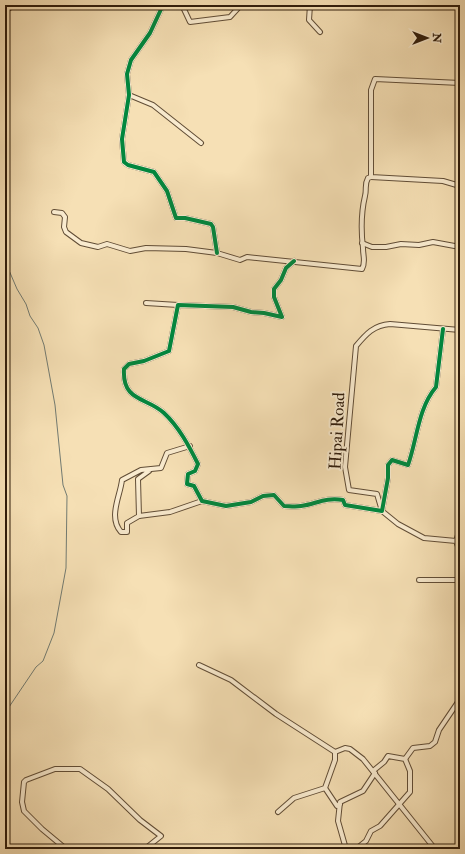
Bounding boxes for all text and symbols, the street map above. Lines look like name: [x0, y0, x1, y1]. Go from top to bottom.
north arrow: [407, 18, 447, 58]
text: N: [430, 32, 443, 44]
street label: Hipai Road: [324, 391, 351, 470]

